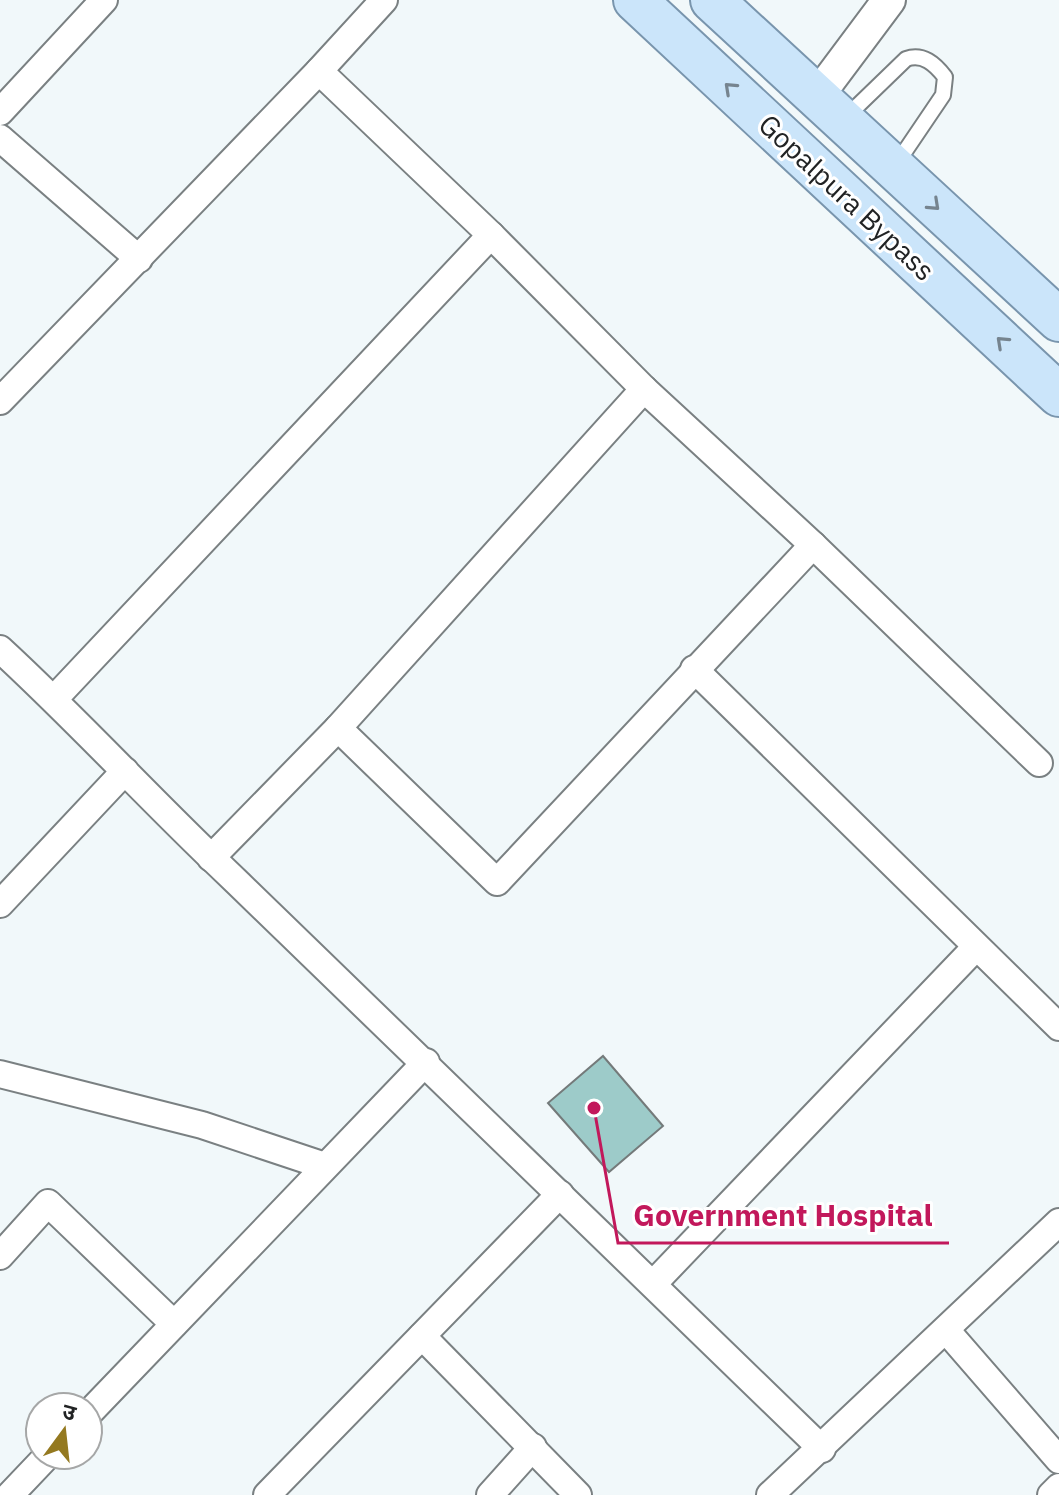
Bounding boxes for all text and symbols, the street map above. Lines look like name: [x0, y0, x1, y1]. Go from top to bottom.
one-way arrow: [725, 83, 739, 97]
street label: Gopalpura Bypass: [751, 106, 943, 288]
one-way arrow: [925, 195, 939, 210]
one-way arrow: [997, 336, 1011, 351]
callout: Government Hospital: [618, 1189, 949, 1243]
text: Government Hospital: [633, 1195, 933, 1234]
north arrow: [24, 1391, 104, 1471]
text: उ: [59, 1396, 80, 1427]

